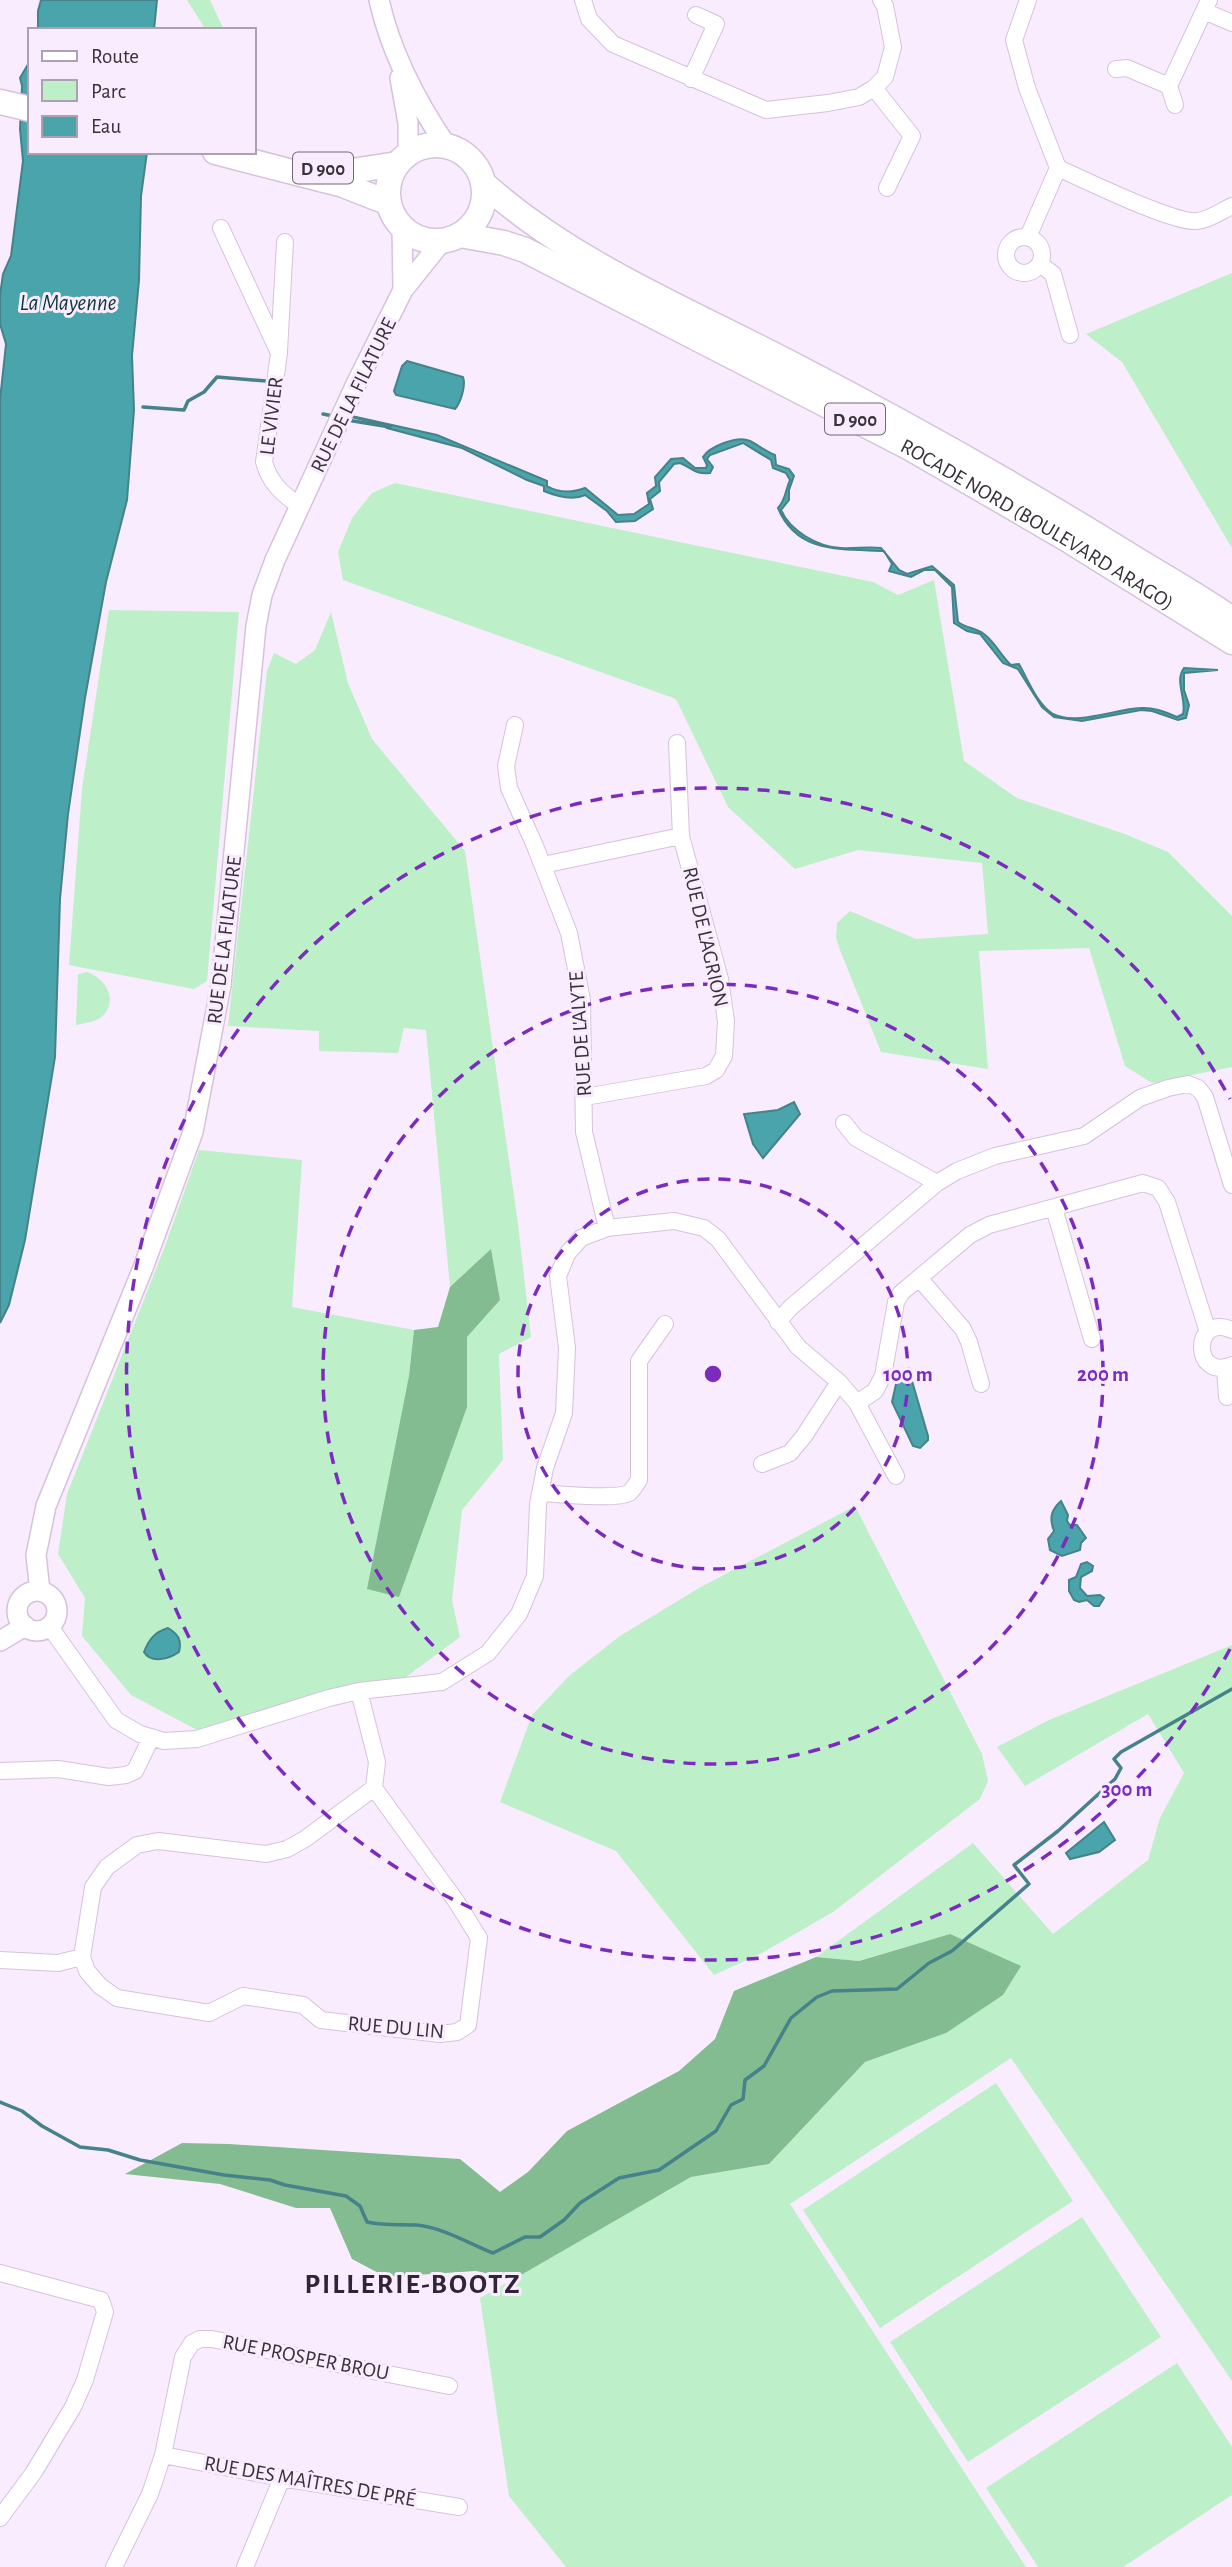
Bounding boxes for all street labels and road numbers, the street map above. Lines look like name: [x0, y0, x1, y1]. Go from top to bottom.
road number: D 900: [293, 152, 353, 184]
street label: RUE DE LA FILATURE: [307, 315, 400, 476]
street label: LE VIVIER: [256, 376, 287, 456]
road number: D 900: [825, 404, 885, 434]
street label: ROCADE NORD (BOULEVARD ARAGO): [897, 435, 1177, 614]
street label: RUE DE LA FILATURE: [204, 855, 245, 1025]
street label: RUE DE L'AGRION: [679, 865, 732, 1009]
street label: RUE DE L'ALYTE: [566, 971, 595, 1097]
street label: RUE DU LIN: [347, 2013, 445, 2042]
street label: RUE PROSPER BROU: [221, 2331, 391, 2384]
street label: RUE DES MAÎTRES DE PRÉ: [203, 2451, 418, 2510]

